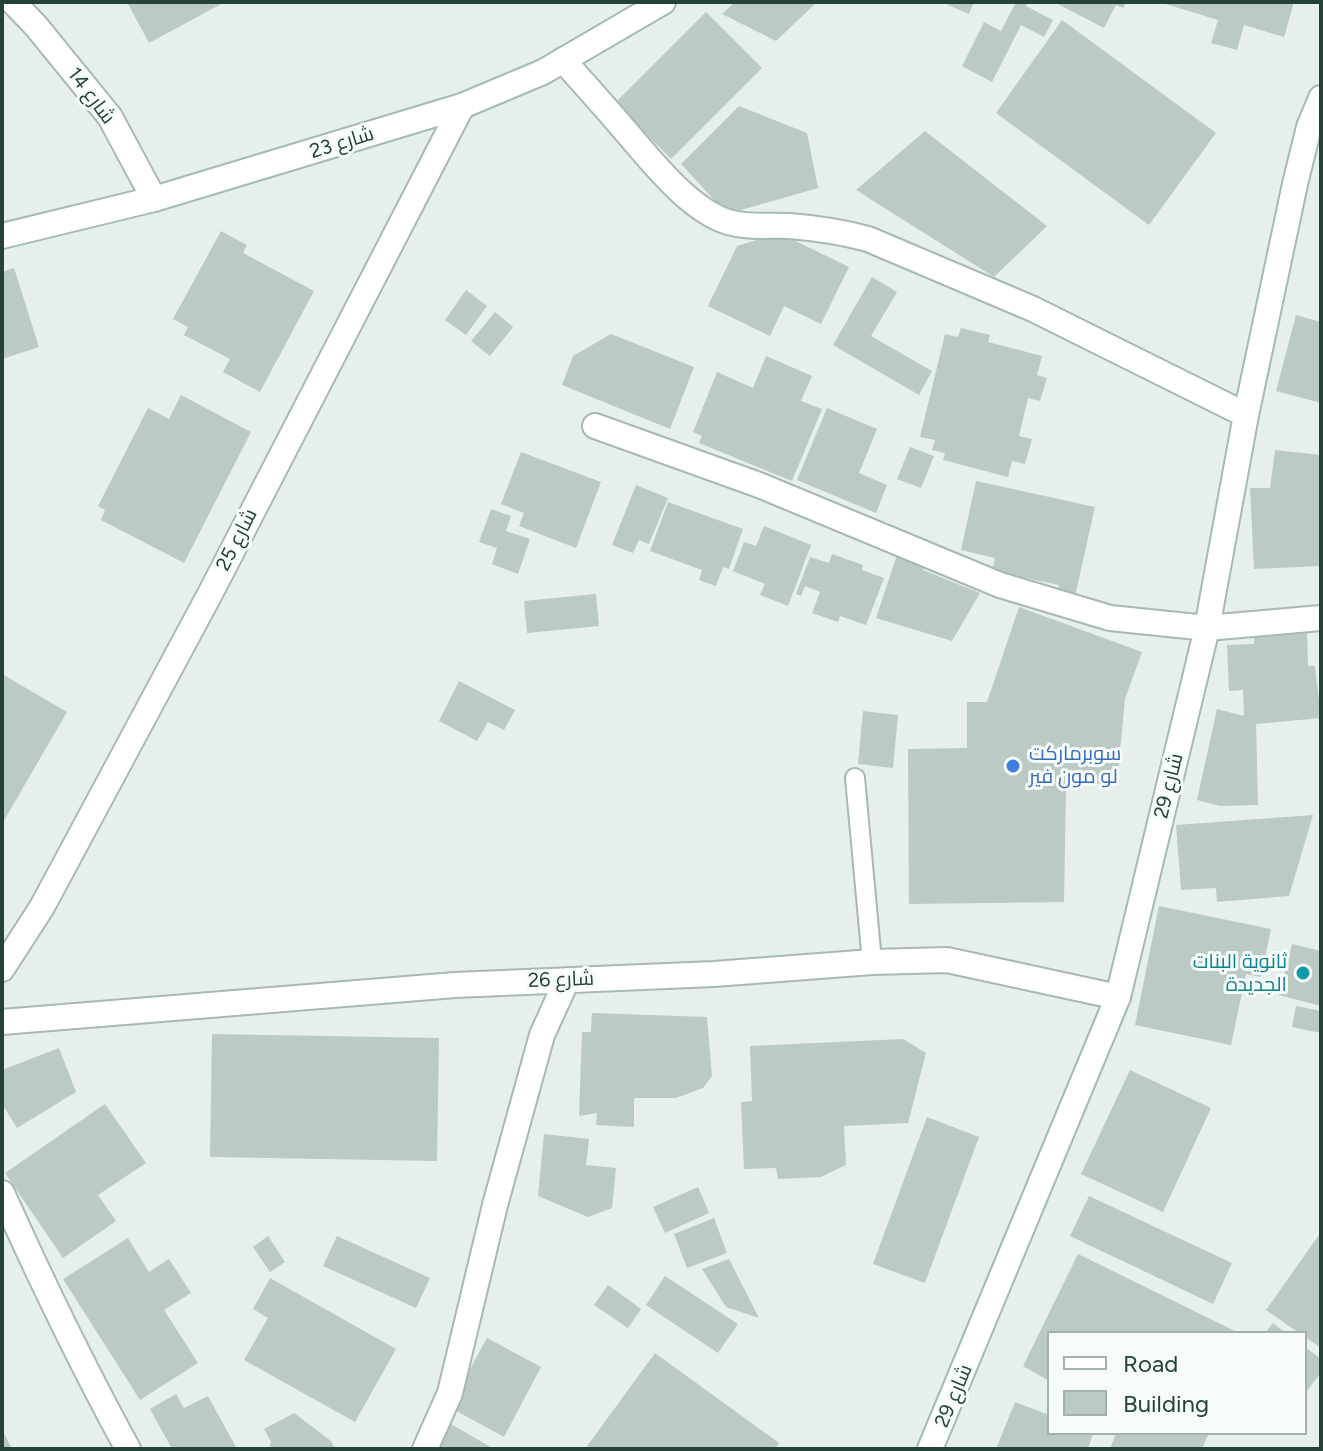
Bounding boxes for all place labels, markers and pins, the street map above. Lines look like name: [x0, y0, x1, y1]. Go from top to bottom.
place label: سوبرماركت لو مون فير: [1029, 742, 1121, 789]
marker: سوبرماركت لو مون فير: [1004, 757, 1022, 775]
place label: ثانوية البنات الجديدة: [1193, 950, 1287, 997]
marker: ثانوية البنات الجديدة: [1294, 964, 1312, 982]

